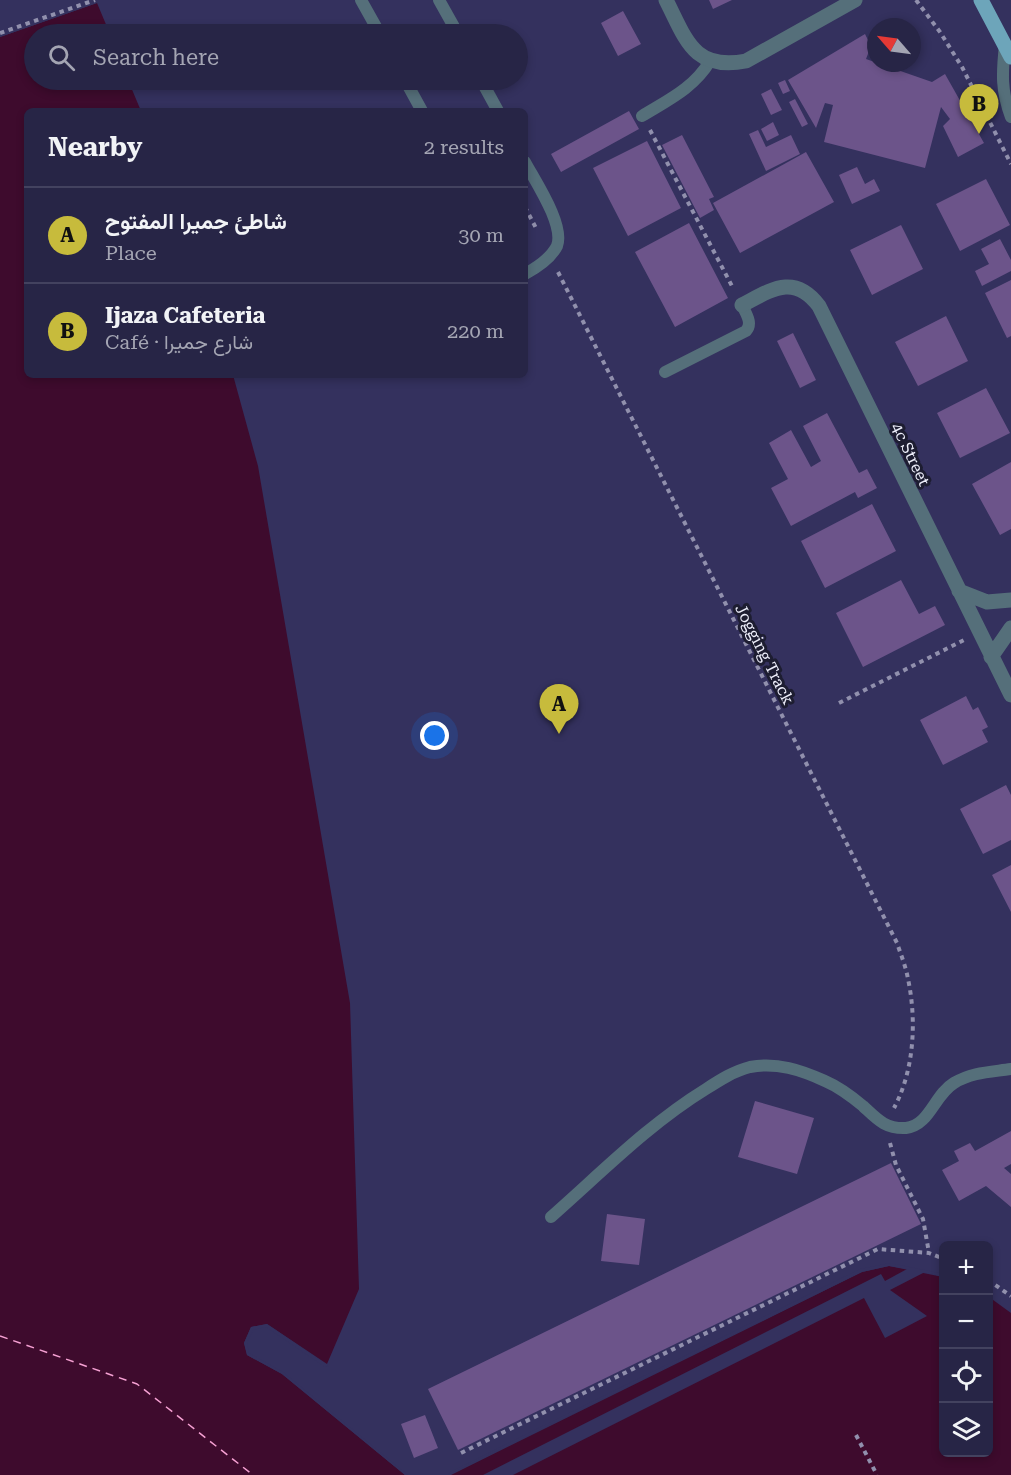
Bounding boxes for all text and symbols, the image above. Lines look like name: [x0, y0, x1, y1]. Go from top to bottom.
north arrow: [867, 18, 921, 72]
search box: [24, 24, 528, 90]
icon: search: [45, 41, 78, 74]
text: Search here: [93, 45, 219, 70]
pin: B: [960, 84, 998, 134]
text: Nearby: [48, 132, 142, 162]
text: 2 results: [424, 135, 504, 159]
text: شاطئ جميرا المفتوح: [105, 209, 287, 234]
text: A: [60, 223, 75, 247]
text: 30 m: [458, 223, 504, 247]
text: Place: [105, 241, 157, 265]
text: Ijaza Cafeteria: [105, 303, 266, 328]
text: B: [60, 319, 75, 343]
text: 220 m: [447, 319, 504, 343]
text: Café · شارع جميرا: [105, 330, 253, 354]
street label: 4c Street: [887, 420, 934, 489]
street label: Jogging Track: [731, 601, 798, 708]
pin: A: [540, 684, 578, 734]
your location: [420, 721, 449, 750]
map controls: [939, 1241, 993, 1457]
button: +: [939, 1241, 993, 1295]
button: −: [939, 1295, 993, 1349]
button: locate: [939, 1349, 993, 1403]
button: layers: [939, 1403, 993, 1457]

